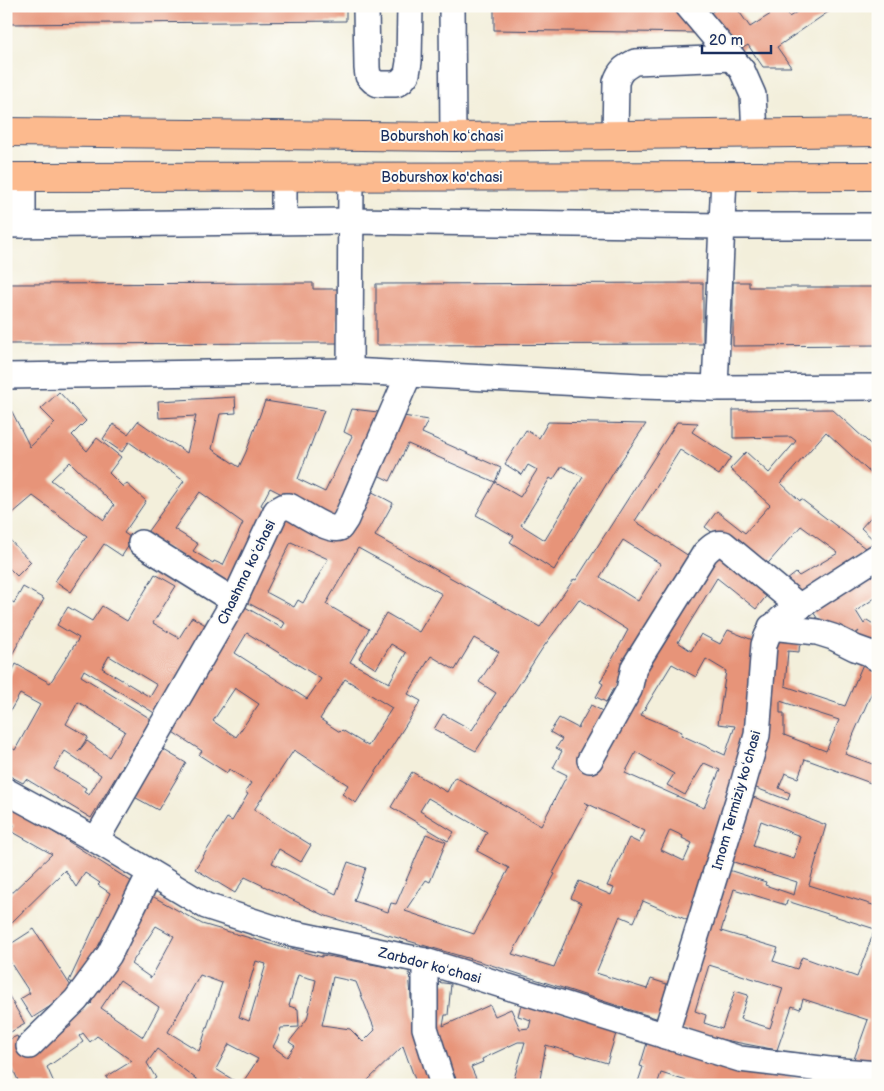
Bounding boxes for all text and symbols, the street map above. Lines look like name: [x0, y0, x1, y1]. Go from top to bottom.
scale bar: [702, 22, 770, 54]
text: 20 m: [709, 31, 743, 50]
street label: Boburshoh koʻchasi: [380, 128, 504, 145]
street label: Boburshox ko'chasi: [381, 169, 503, 186]
street label: Chashma koʻchasi: [214, 517, 279, 627]
street label: Imom Termiziy koʻchasi: [708, 729, 765, 872]
street label: Zarbdor koʻchasi: [376, 943, 483, 987]

